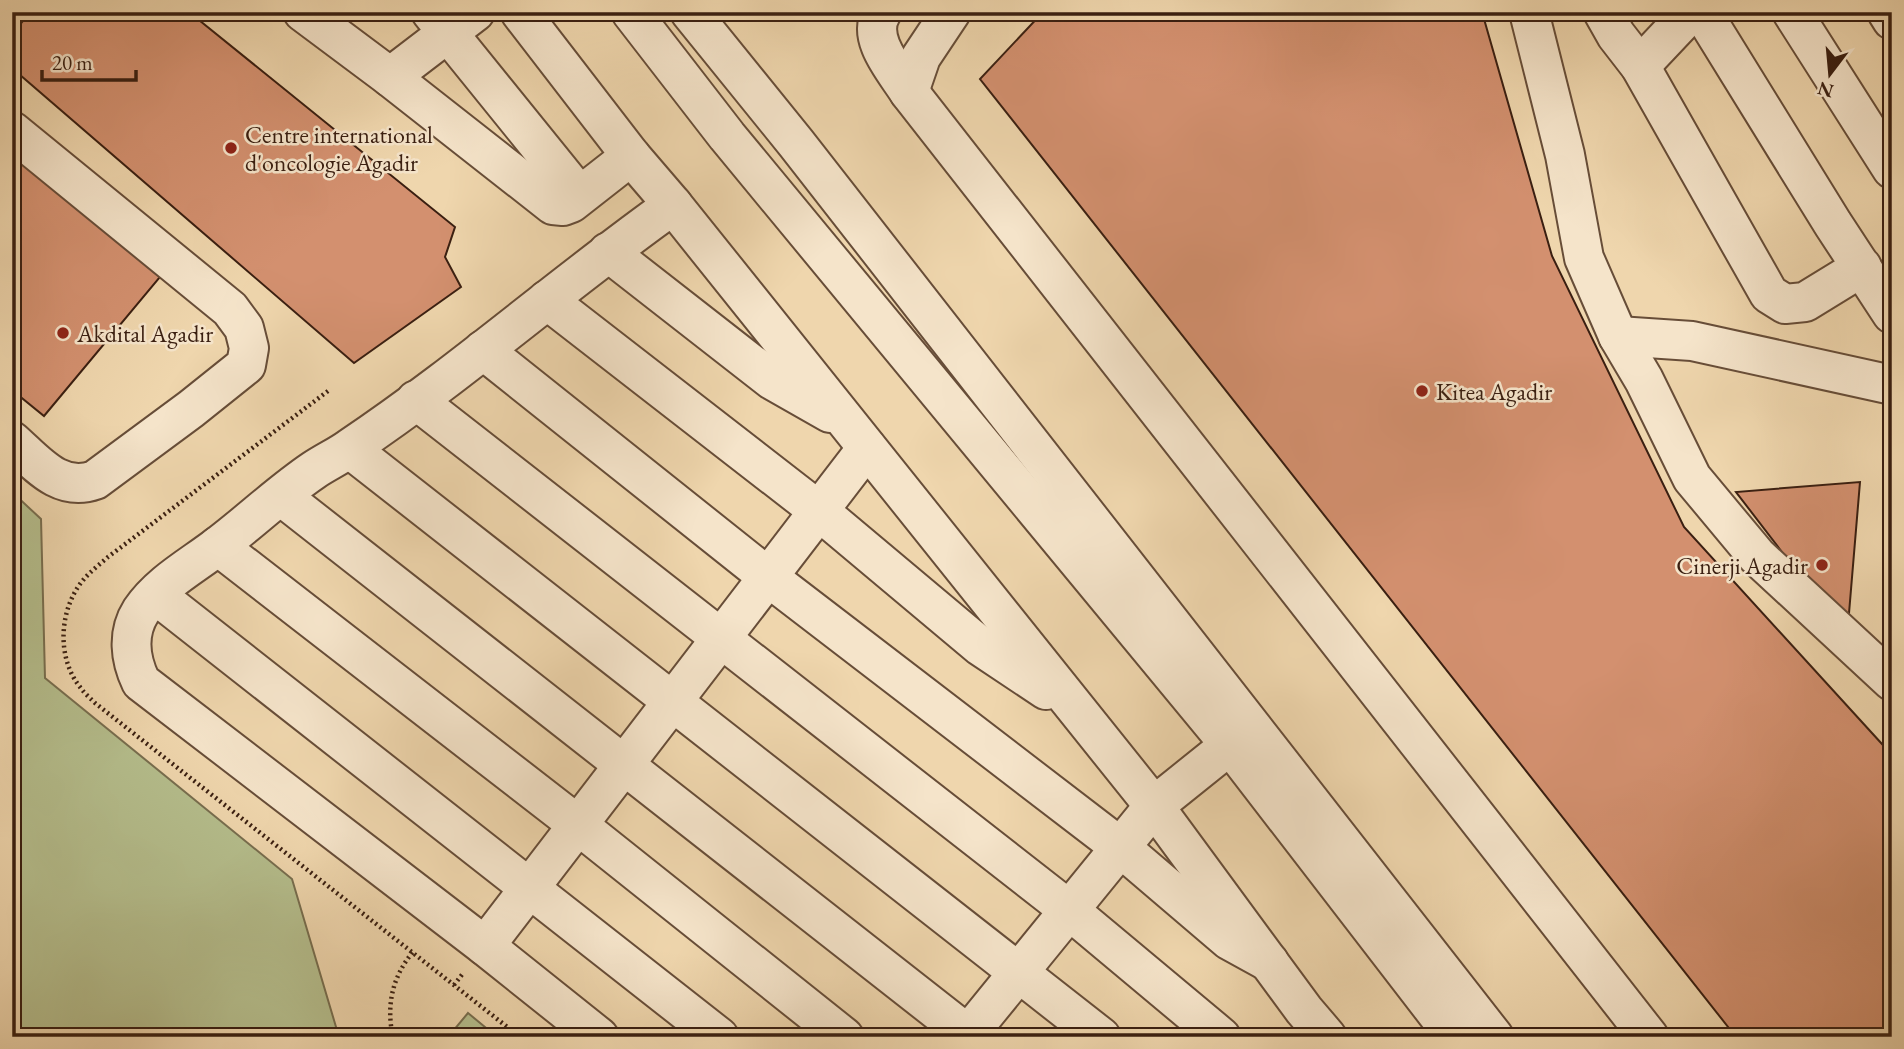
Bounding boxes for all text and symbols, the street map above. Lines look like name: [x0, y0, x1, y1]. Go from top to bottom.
scale bar: [42, 38, 136, 82]
north arrow: [1796, 38, 1866, 108]
text: 20 m: [52, 49, 93, 76]
text: N: [1814, 76, 1836, 104]
place label: Centre international d'oncologie Agadir: [245, 119, 433, 178]
marker: Centre international d'oncologie Agadir: [223, 140, 239, 156]
place label: Akdital Agadir: [76, 318, 213, 349]
marker: Akdital Agadir: [55, 325, 71, 341]
place label: Kitea Agadir: [1436, 376, 1552, 407]
marker: Kitea Agadir: [1414, 383, 1430, 399]
place label: Cinerji Agadir: [1676, 550, 1808, 581]
marker: Cinerji Agadir: [1814, 557, 1830, 573]

